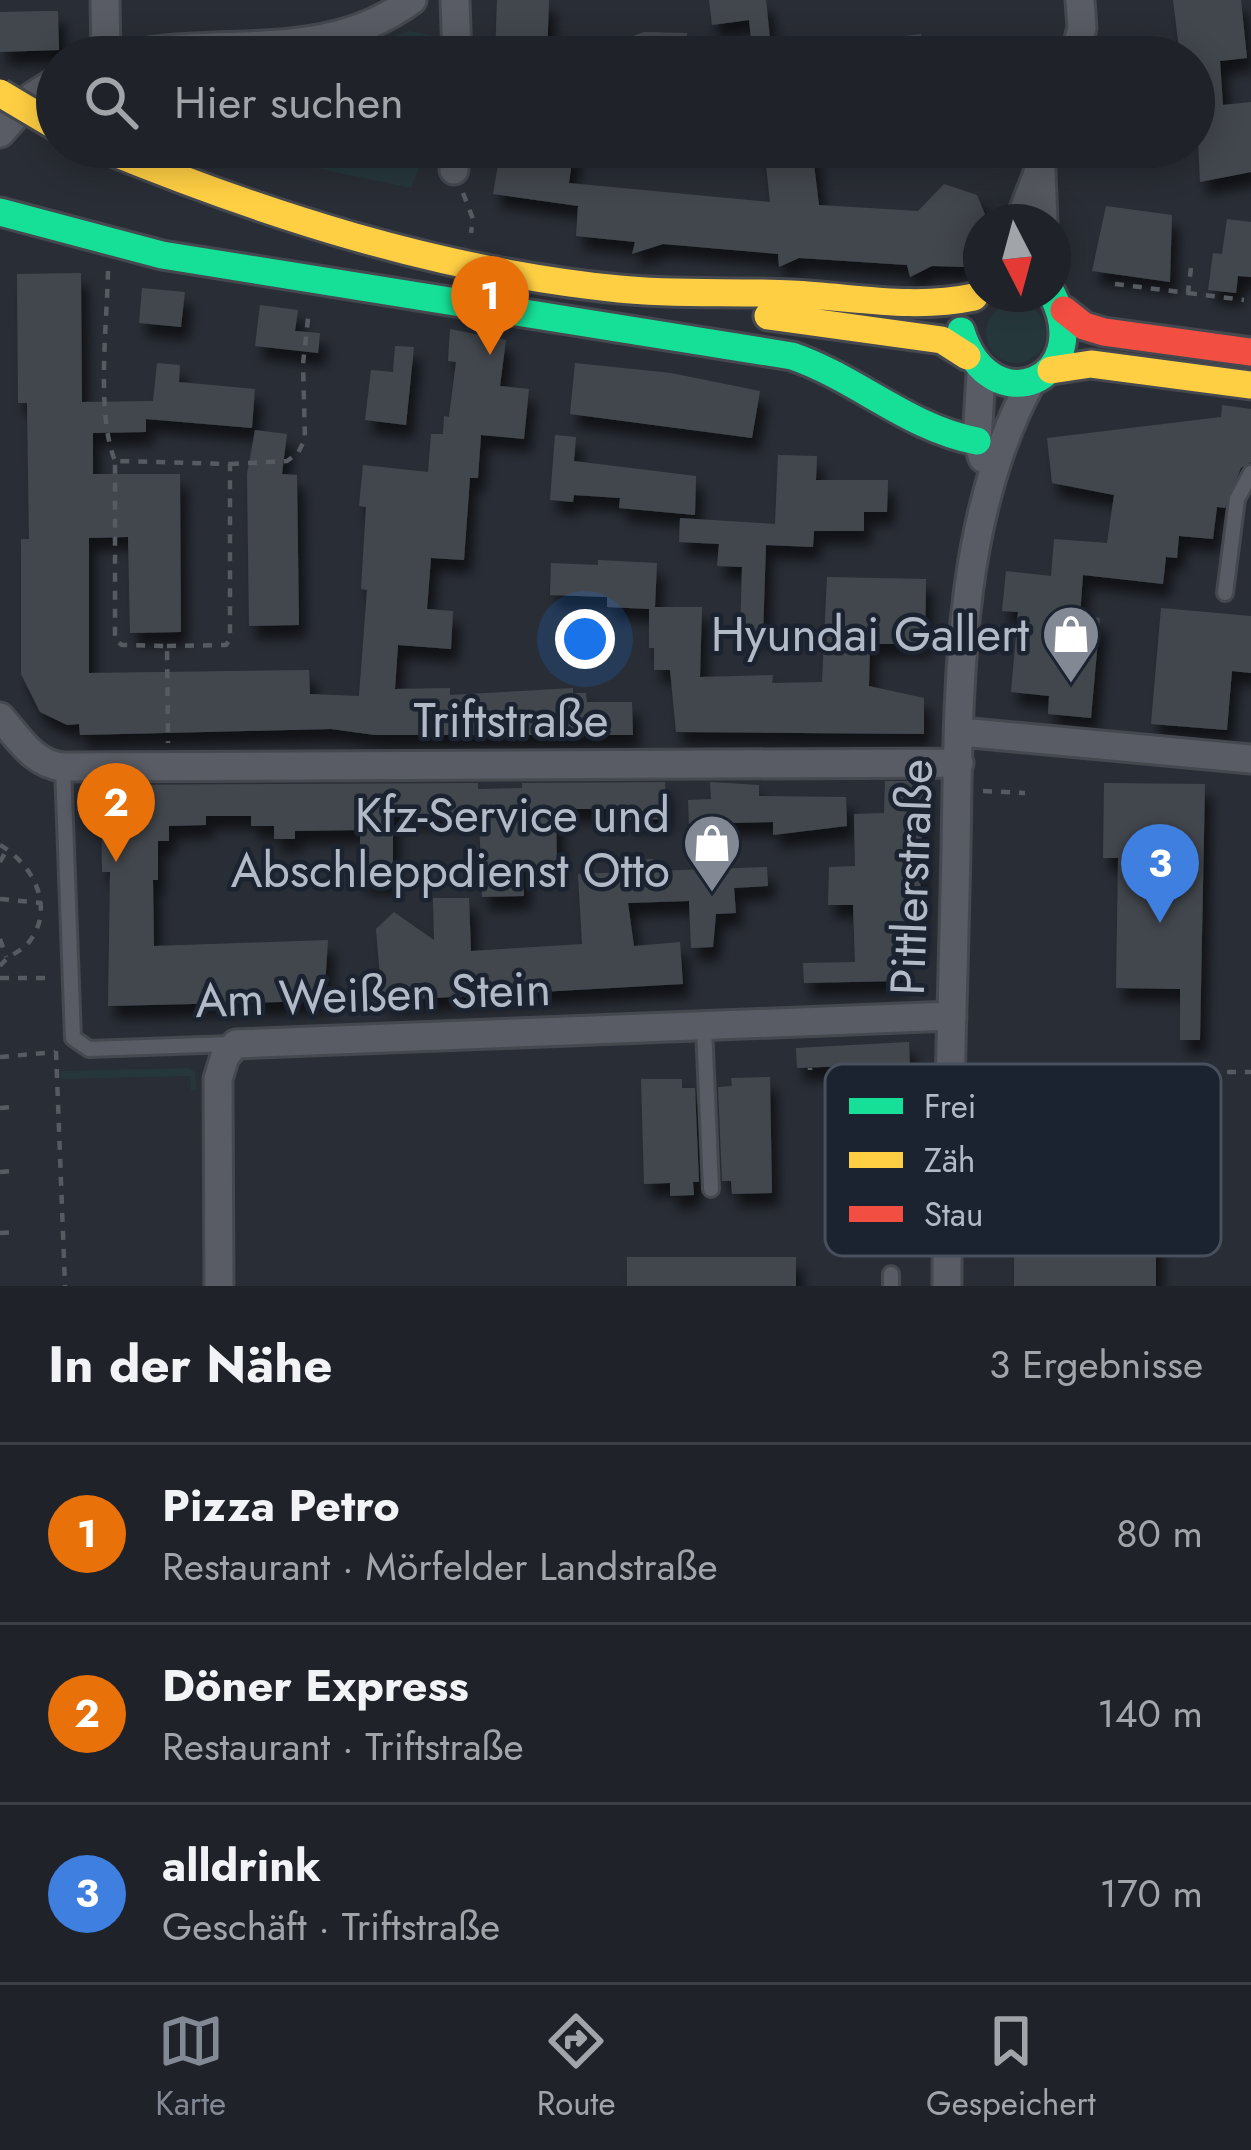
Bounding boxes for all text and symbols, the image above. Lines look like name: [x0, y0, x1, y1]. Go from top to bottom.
search box: [36, 36, 1215, 168]
icon: search: [78, 69, 144, 135]
text: Hier suchen: [174, 70, 404, 135]
north arrow: [963, 204, 1071, 312]
pin: 1: [451, 256, 529, 355]
place label: Hyundai Gallert: [711, 600, 1029, 669]
shop icon: Hyundai Gallert: [1040, 603, 1102, 685]
your location: [555, 609, 615, 669]
street label: Triftstraße: [414, 686, 608, 755]
street label: Pittlerstraße: [873, 758, 950, 996]
pin: 2: [77, 763, 155, 862]
place label: Kfz-Service und Abschleppdienst Otto: [231, 781, 670, 905]
shop icon: Kfz-Service und Abschleppdienst Otto: [681, 812, 743, 894]
pin: 3: [1121, 824, 1199, 923]
street label: Am Weißen Stein: [194, 954, 552, 1035]
legend: [825, 1064, 1221, 1256]
text: Frei: [924, 1083, 976, 1130]
text: Zäh: [924, 1137, 975, 1184]
text: Stau: [924, 1191, 983, 1238]
text: In der Nähe: [48, 1327, 332, 1401]
text: 3 Ergebnisse: [989, 1336, 1203, 1393]
text: Pizza Petro: [162, 1473, 400, 1538]
text: 1: [77, 1505, 97, 1562]
text: 80 m: [1116, 1505, 1203, 1562]
text: Restaurant · Mörfelder Landstraße: [162, 1538, 718, 1595]
text: Döner Express: [162, 1653, 469, 1718]
text: 2: [74, 1685, 100, 1742]
text: 140 m: [1097, 1685, 1203, 1742]
text: Restaurant · Triftstraße: [162, 1718, 524, 1775]
text: alldrink: [162, 1833, 321, 1898]
text: 3: [75, 1865, 99, 1922]
text: 170 m: [1099, 1865, 1203, 1922]
text: Geschäft · Triftstraße: [162, 1898, 500, 1955]
tab: Karte: [155, 2008, 226, 2127]
tab: Route: [537, 2008, 615, 2127]
tab: Gespeichert: [926, 2008, 1096, 2127]

